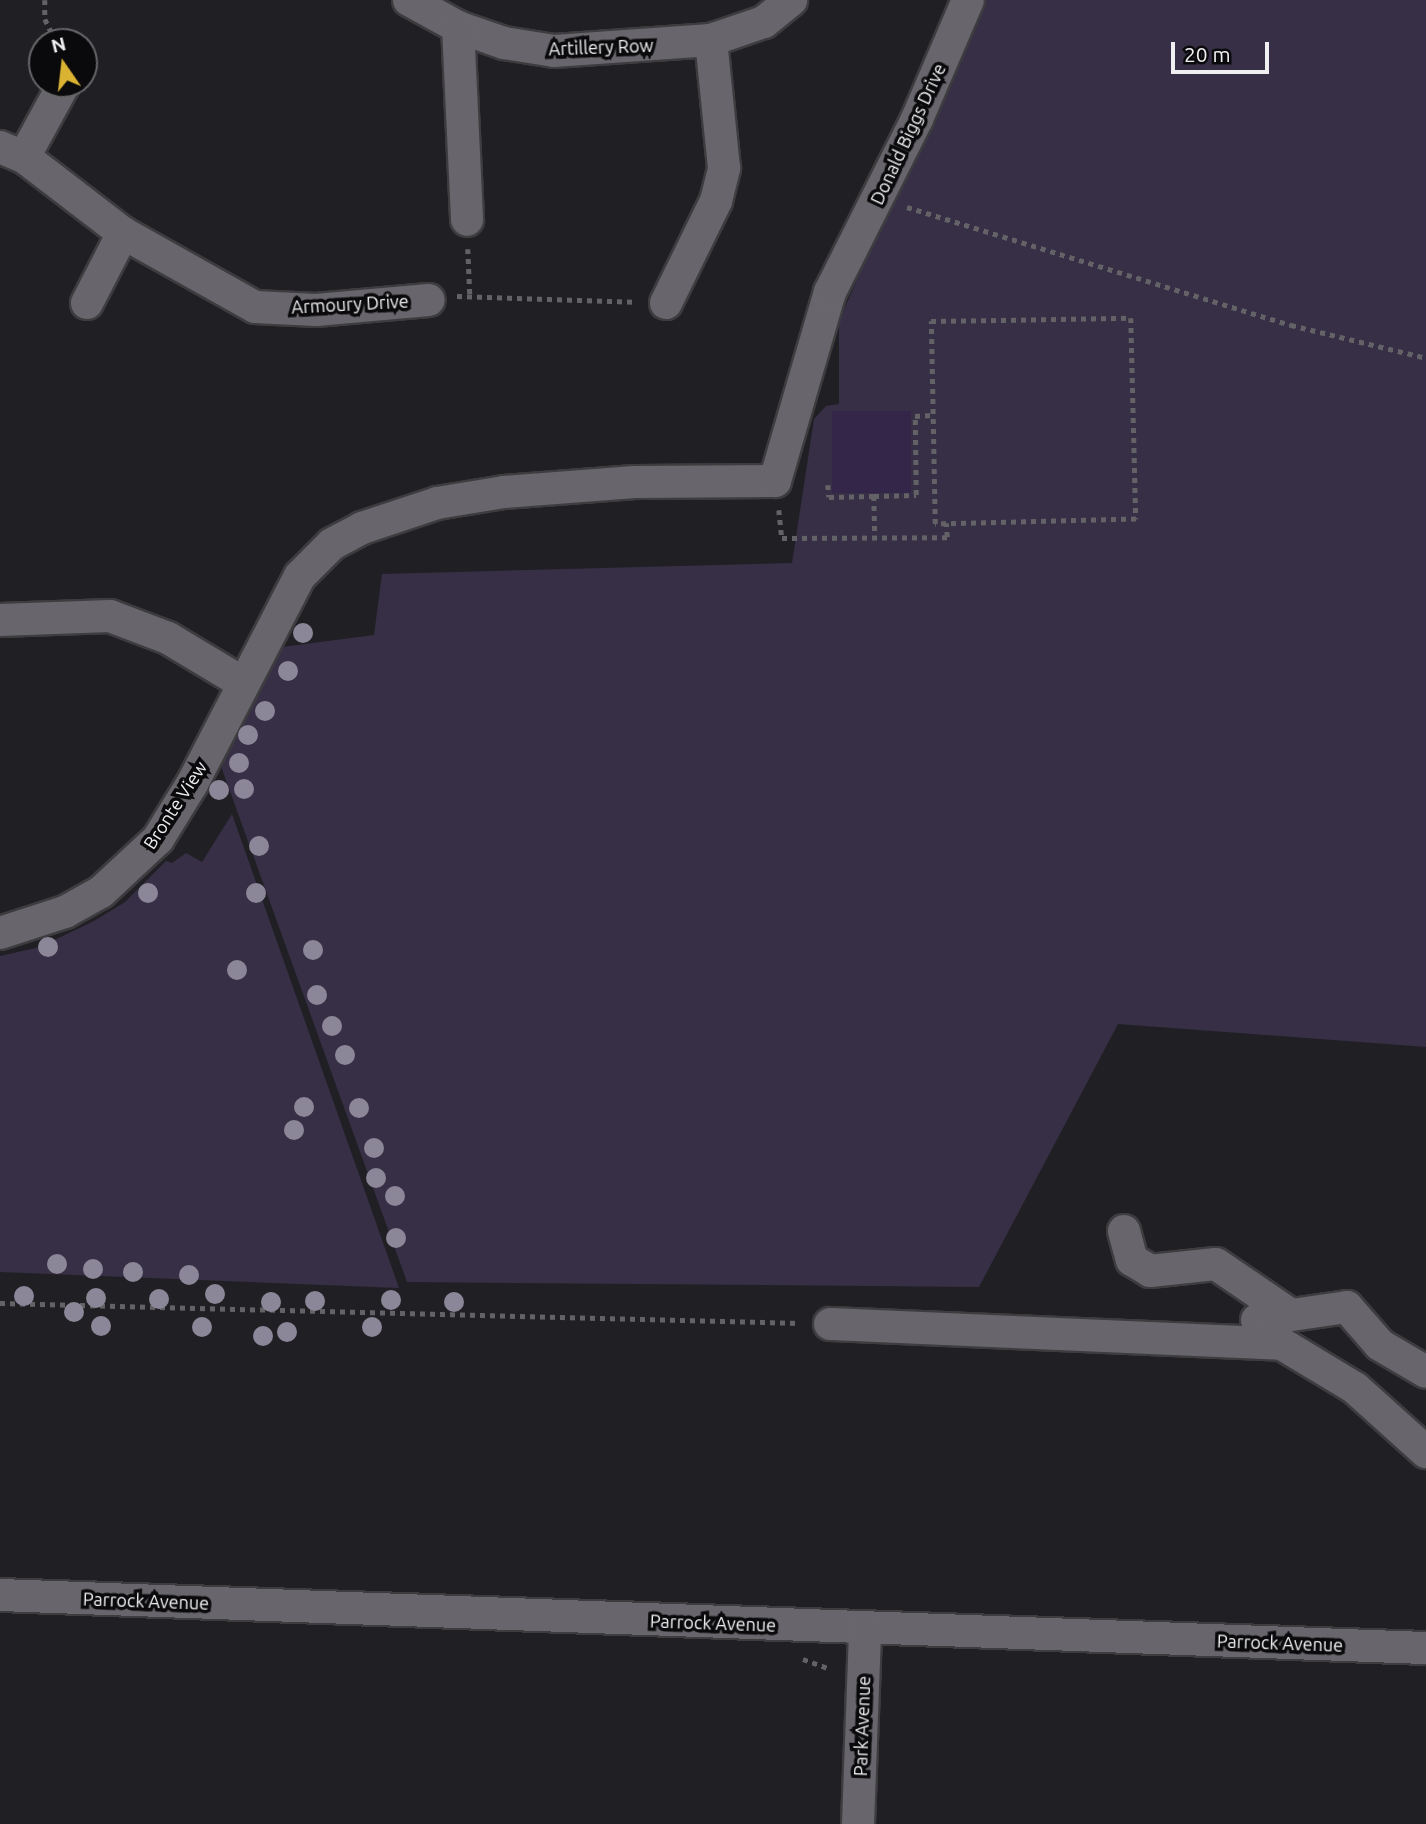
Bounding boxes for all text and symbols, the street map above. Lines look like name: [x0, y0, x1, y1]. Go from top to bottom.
north arrow: [28, 28, 98, 98]
scale bar: [1174, 28, 1272, 72]
text: N: [49, 32, 68, 57]
street label: Artillery Row: [548, 34, 654, 60]
text: 20 m: [1184, 42, 1231, 66]
street label: Donald Biggs Drive: [866, 60, 950, 208]
street label: Armoury Drive: [291, 290, 409, 318]
street label: Bronte View: [139, 757, 211, 853]
street label: Parrock Avenue: [83, 1588, 209, 1614]
street label: Parrock Avenue: [650, 1610, 776, 1636]
street label: Parrock Avenue: [1217, 1630, 1343, 1656]
street label: Park Avenue: [849, 1675, 875, 1777]

